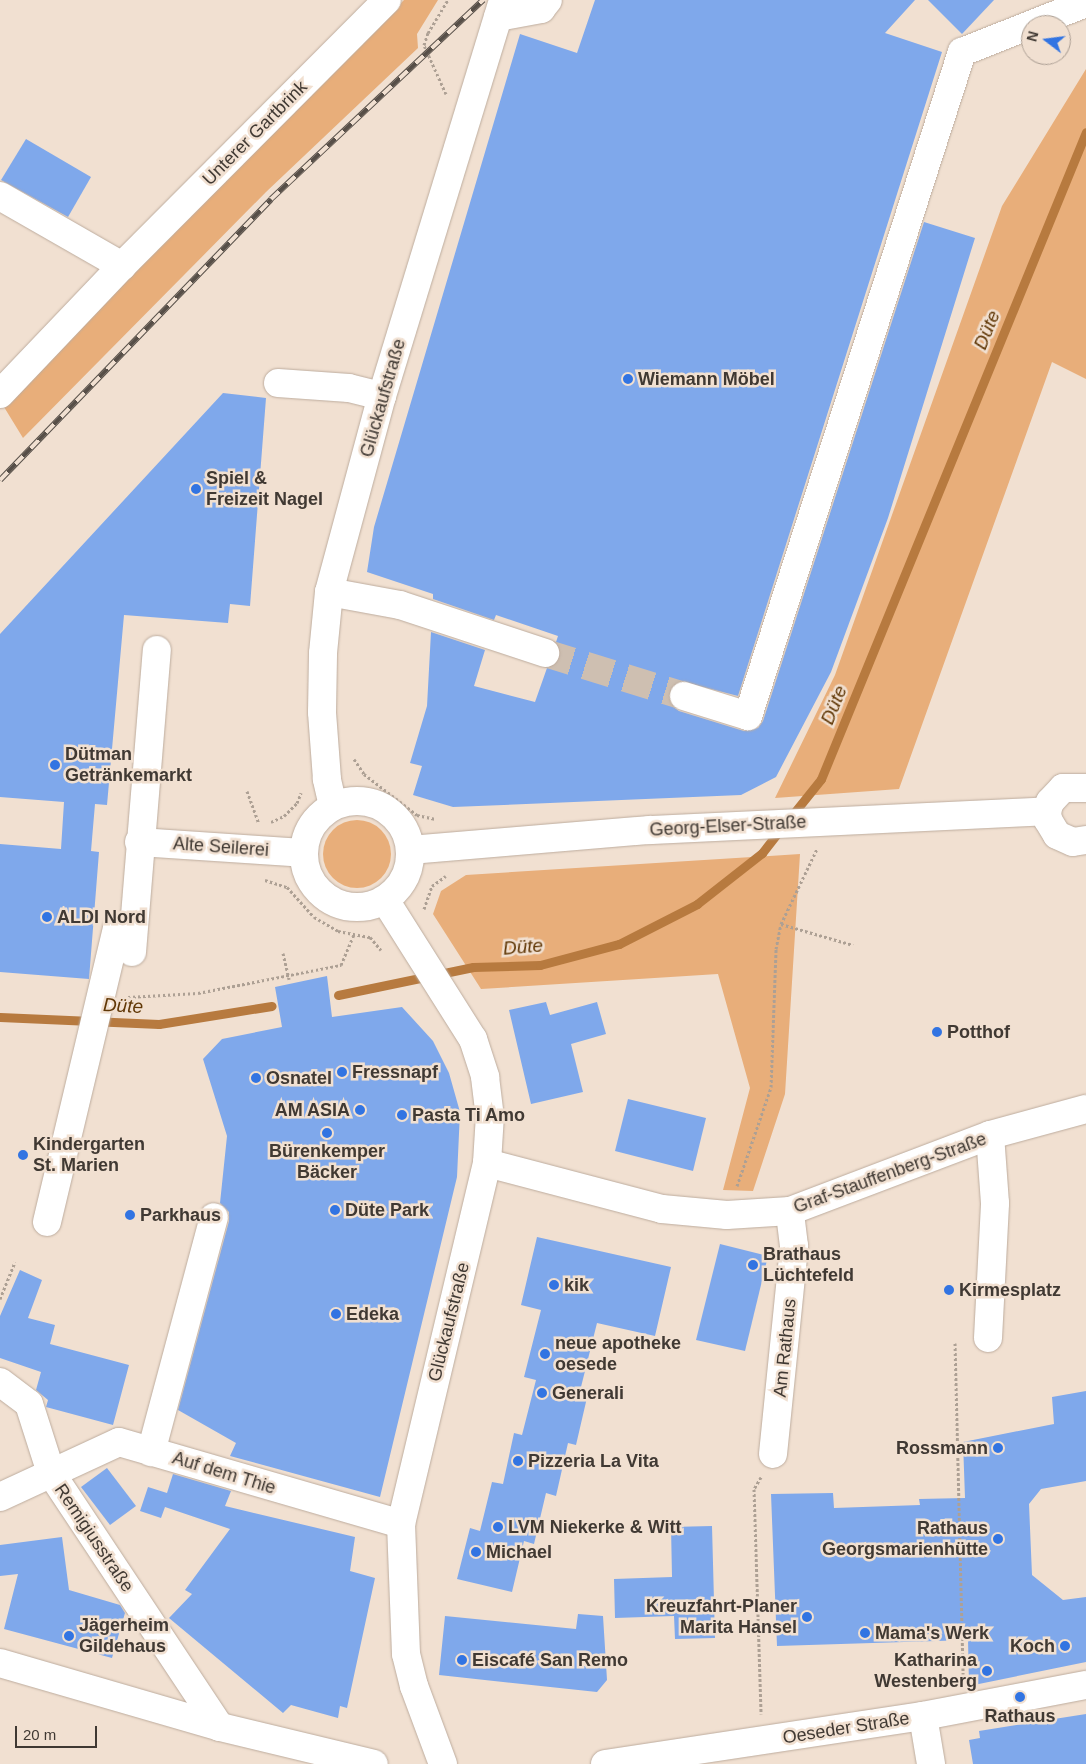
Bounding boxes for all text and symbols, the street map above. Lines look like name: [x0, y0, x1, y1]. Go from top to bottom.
north arrow: [1021, 15, 1071, 65]
text: N: [1023, 29, 1042, 43]
street label: Unterer Gartbrink: [198, 76, 312, 190]
water label: Düte: [969, 307, 1005, 353]
street label: Glückaufstraße: [356, 336, 410, 460]
place label: Wiemann Möbel: [638, 368, 775, 390]
marker: Wiemann Möbel: [622, 373, 634, 385]
place label: Spiel & Freizeit Nagel: [206, 468, 323, 510]
marker: Spiel & Freizeit Nagel: [190, 483, 202, 495]
water label: Düte: [816, 682, 852, 728]
place label: Dütman Getränkemarkt: [65, 744, 192, 786]
marker: Dütman Getränkemarkt: [49, 759, 61, 771]
street label: Georg-Elser-Straße: [649, 811, 807, 841]
street label: Alte Seilerei: [172, 833, 270, 861]
place label: ALDI Nord: [57, 906, 146, 928]
marker: ALDI Nord: [41, 911, 53, 923]
water label: Düte: [502, 934, 544, 960]
water label: Düte: [102, 994, 144, 1018]
place label: Potthof: [947, 1021, 1010, 1043]
marker: Potthof: [931, 1026, 943, 1038]
place label: Fressnapf: [352, 1061, 438, 1083]
marker: Fressnapf: [336, 1066, 348, 1078]
place label: Osnatel: [266, 1067, 332, 1089]
marker: Osnatel: [250, 1072, 262, 1084]
place label: AM ASIA: [274, 1099, 350, 1121]
marker: AM ASIA: [354, 1104, 366, 1116]
place label: Pasta Ti Amo: [412, 1104, 526, 1126]
marker: Pasta Ti Amo: [396, 1109, 408, 1121]
marker: Bürenkemper Bäcker: [321, 1127, 333, 1139]
street label: Graf-Stauffenberg-Straße: [791, 1128, 989, 1218]
place label: Kindergarten St. Marien: [33, 1134, 145, 1176]
place label: Bürenkemper Bäcker: [269, 1141, 385, 1184]
marker: Kindergarten St. Marien: [17, 1149, 29, 1161]
place label: Düte Park: [345, 1199, 429, 1221]
place label: Parkhaus: [140, 1204, 221, 1226]
marker: Düte Park: [329, 1204, 341, 1216]
marker: Parkhaus: [124, 1209, 136, 1221]
place label: Brathaus Lüchtefeld: [763, 1244, 854, 1286]
marker: Brathaus Lüchtefeld: [747, 1259, 759, 1271]
street label: Glückaufstraße: [424, 1260, 474, 1384]
place label: kik: [564, 1274, 589, 1296]
marker: kik: [548, 1279, 560, 1291]
place label: Kirmesplatz: [959, 1279, 1061, 1301]
marker: Kirmesplatz: [943, 1284, 955, 1296]
street label: Am Rathaus: [769, 1298, 801, 1398]
place label: Edeka: [346, 1303, 399, 1325]
marker: Edeka: [330, 1308, 342, 1320]
place label: neue apotheke oesede: [555, 1333, 681, 1376]
marker: neue apotheke oesede: [539, 1348, 551, 1360]
place label: Generali: [552, 1382, 624, 1404]
marker: Generali: [536, 1387, 548, 1399]
place label: Rossmann: [896, 1437, 988, 1459]
marker: Rossmann: [992, 1442, 1004, 1454]
street label: Auf dem Thie: [170, 1447, 278, 1499]
place label: Pizzeria La Vita: [528, 1450, 659, 1472]
marker: Pizzeria La Vita: [512, 1455, 524, 1467]
street label: Remigiusstraße: [50, 1480, 138, 1596]
place label: LVM Niekerke & Witt: [508, 1516, 682, 1538]
place label: Rathaus Georgsmarienhütte: [822, 1518, 988, 1560]
marker: LVM Niekerke & Witt: [492, 1521, 504, 1533]
marker: Rathaus Georgsmarienhütte: [992, 1533, 1004, 1545]
place label: Michael: [486, 1541, 552, 1563]
marker: Michael: [470, 1546, 482, 1558]
place label: Kreuzfahrt-Planer Marita Hansel: [646, 1596, 797, 1638]
marker: Kreuzfahrt-Planer Marita Hansel: [801, 1611, 813, 1623]
place label: Jägerheim Gildehaus: [79, 1615, 169, 1658]
place label: Mama's Werk: [875, 1622, 989, 1644]
marker: Mama's Werk: [859, 1627, 871, 1639]
marker: Jägerheim Gildehaus: [63, 1630, 75, 1642]
place label: Koch: [1010, 1635, 1055, 1657]
marker: Koch: [1059, 1640, 1071, 1652]
place label: Eiscafé San Remo: [472, 1649, 628, 1671]
place label: Katharina Westenberg: [874, 1650, 977, 1692]
marker: Eiscafé San Remo: [456, 1654, 468, 1666]
marker: Katharina Westenberg: [981, 1665, 993, 1677]
marker: Rathaus: [1014, 1691, 1026, 1703]
place label: Rathaus: [984, 1705, 1056, 1727]
street label: Oeseder Straße: [781, 1707, 911, 1749]
scale bar: [18, 1716, 100, 1748]
text: 20 m: [23, 1726, 56, 1743]

